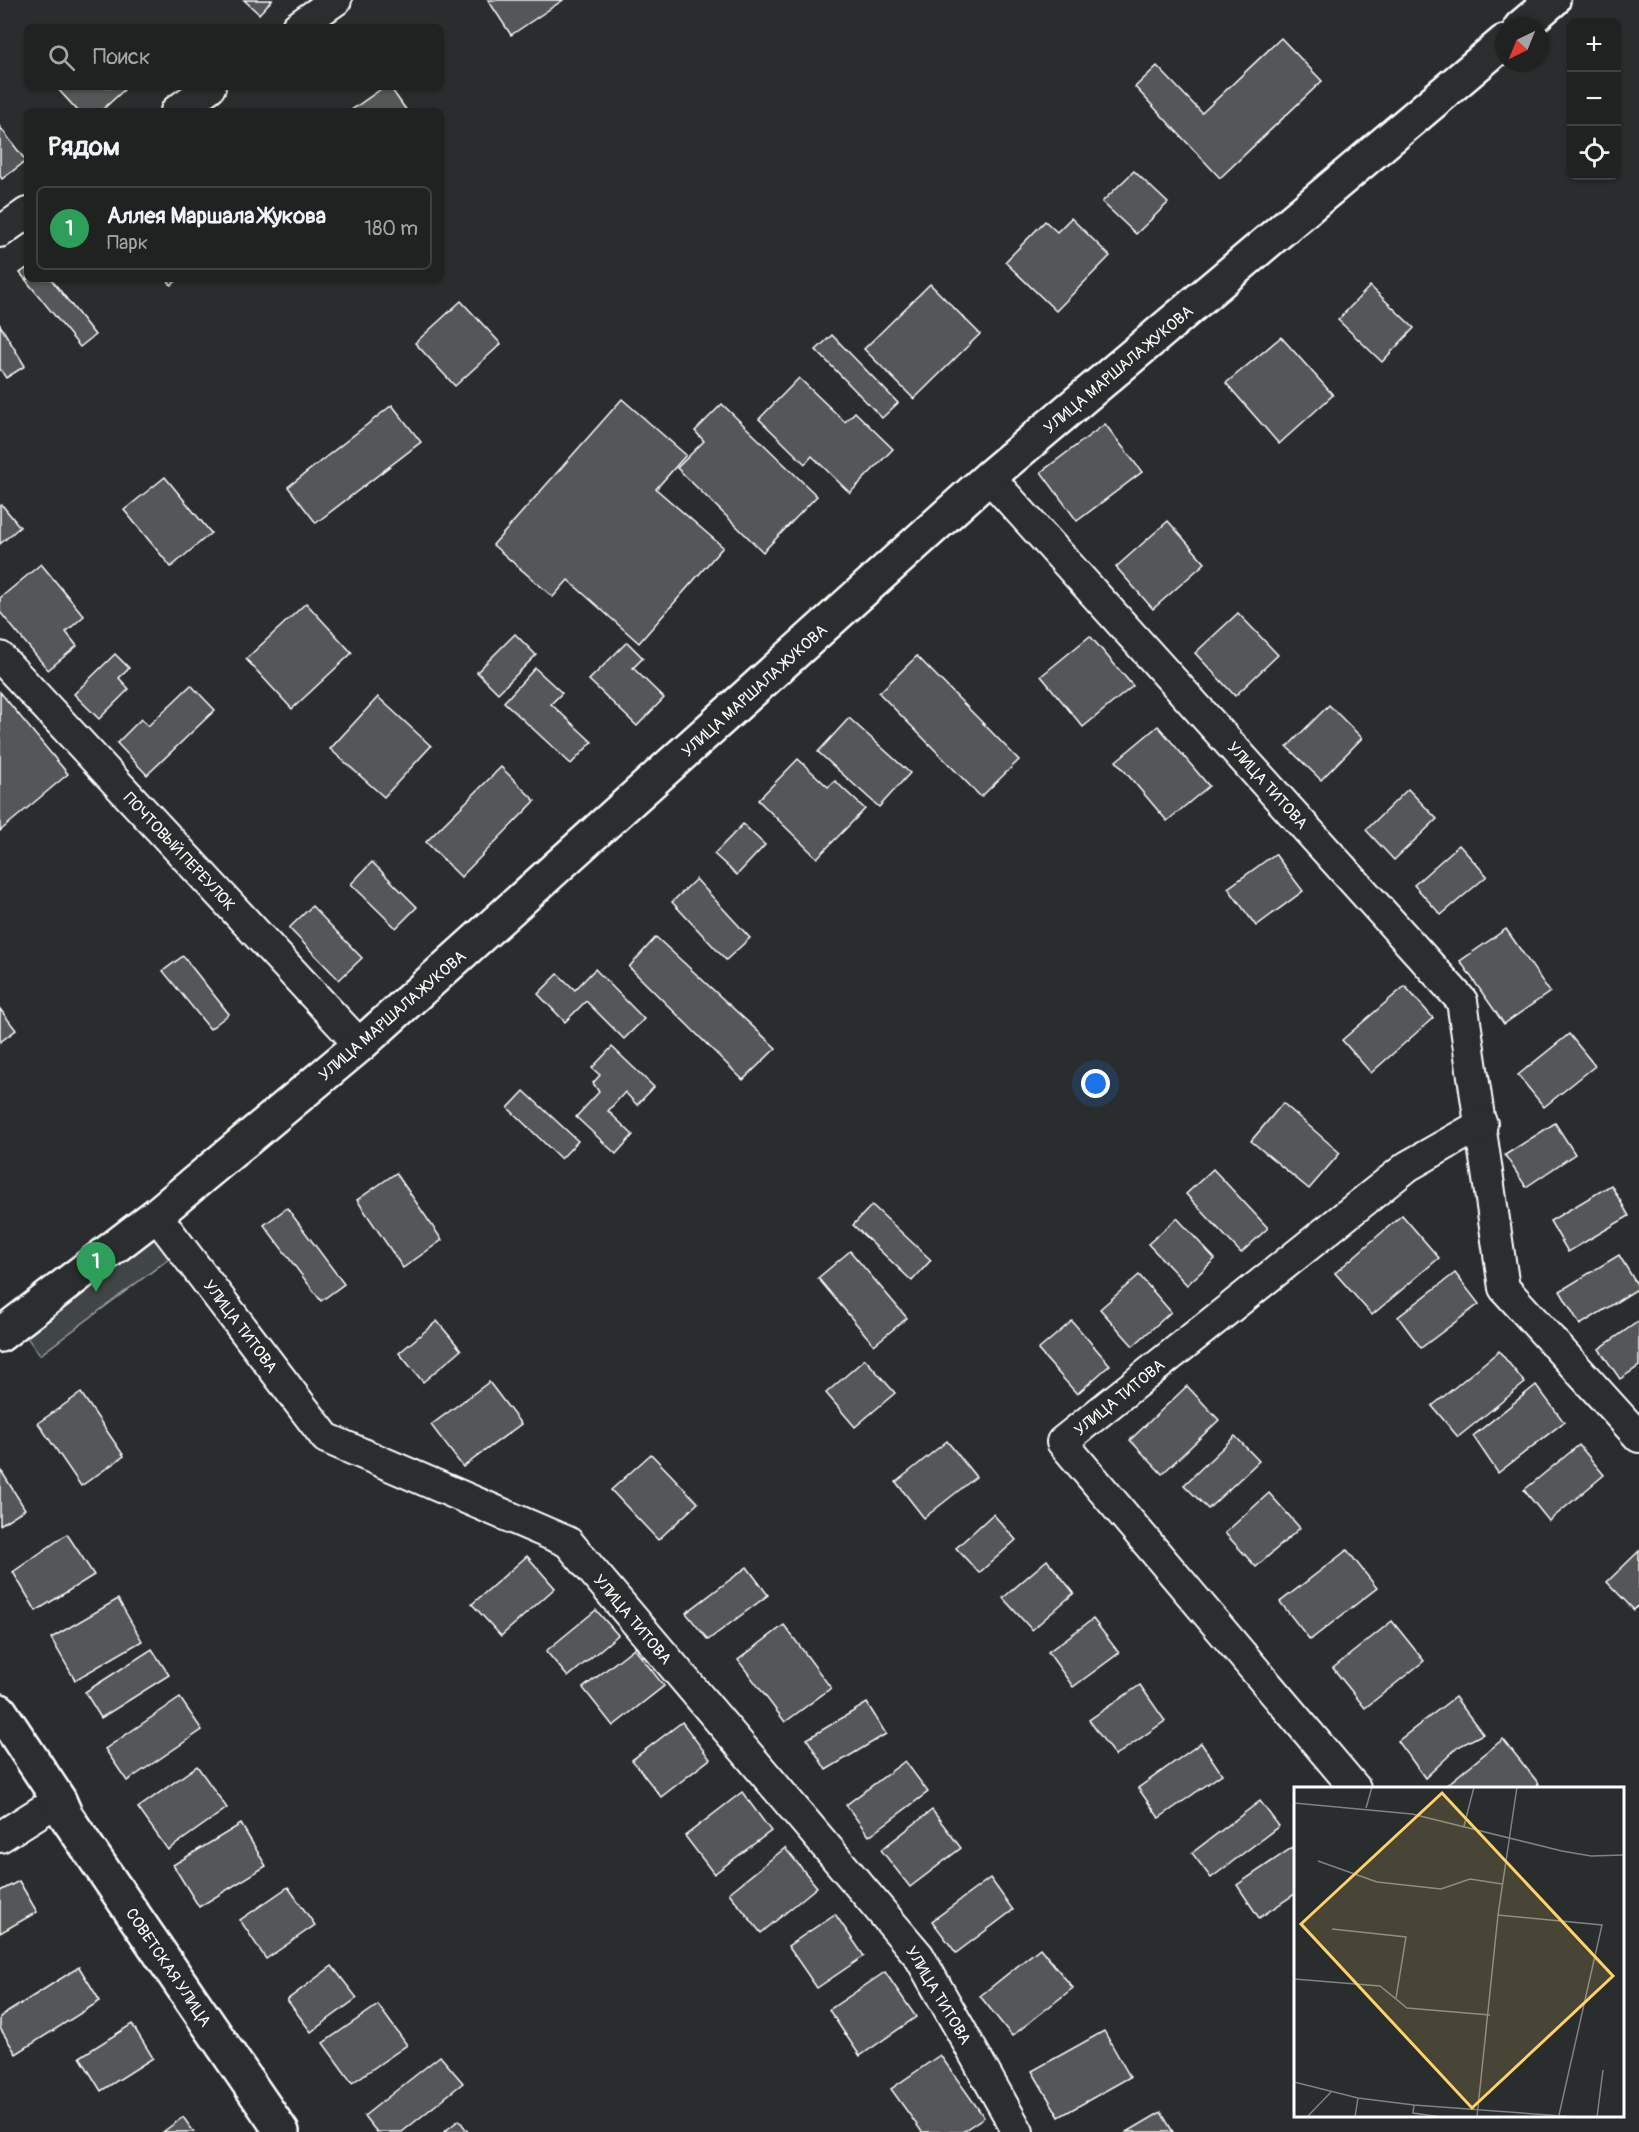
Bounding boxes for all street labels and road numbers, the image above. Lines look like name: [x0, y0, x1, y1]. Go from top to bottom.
street label: УЛИЦА МАРШАЛА ЖУКОВА: [1040, 301, 1197, 438]
street label: УЛИЦА МАРШАЛА ЖУКОВА: [678, 620, 832, 761]
street label: УЛИЦА ТИТОВА: [1223, 738, 1312, 834]
street label: ПОЧТОВЫЙ ПЕРЕУЛОК: [119, 788, 239, 915]
street label: УЛИЦА МАРШАЛА ЖУКОВА: [315, 946, 470, 1085]
street label: УЛИЦА ТИТОВА: [199, 1276, 282, 1377]
street label: УЛИЦА ТИТОВА: [1070, 1355, 1169, 1440]
street label: УЛИЦА ТИТОВА: [589, 1571, 676, 1669]
street label: СОВЕТСКАЯ УЛИЦА: [121, 1904, 215, 2031]
street label: УЛИЦА ТИТОВА: [901, 1943, 975, 2048]

